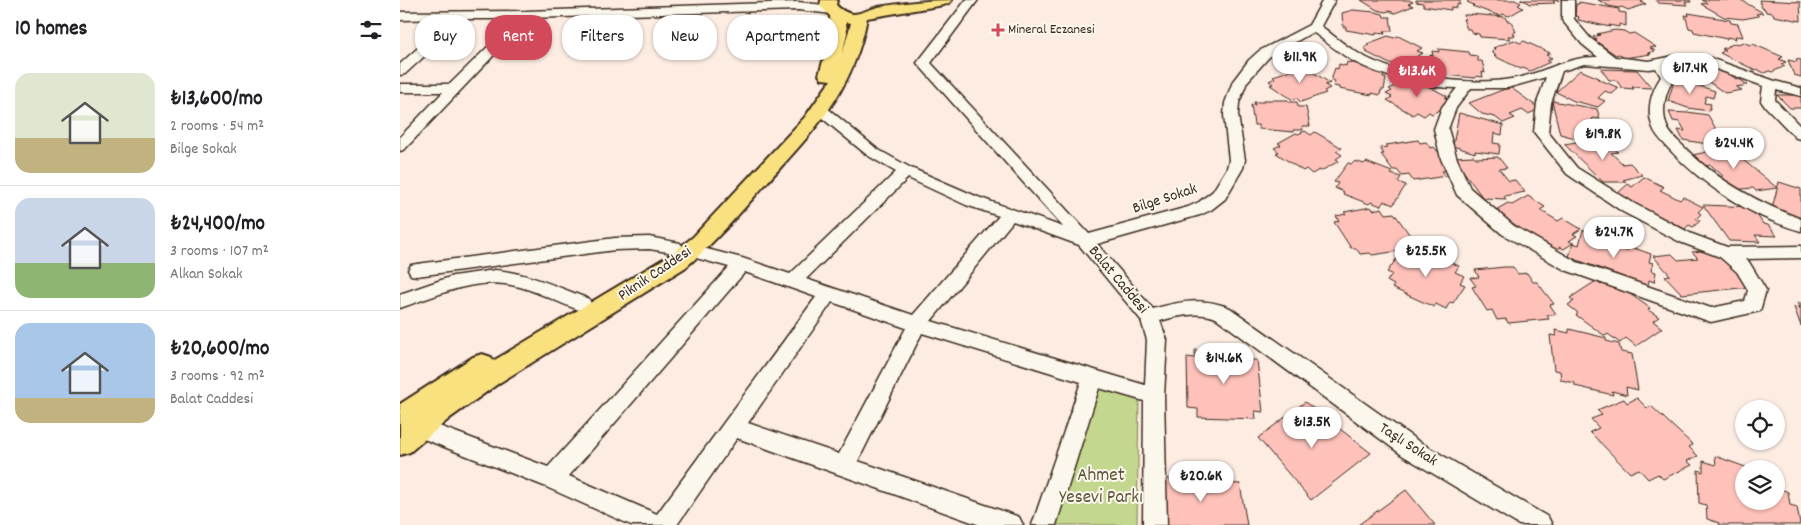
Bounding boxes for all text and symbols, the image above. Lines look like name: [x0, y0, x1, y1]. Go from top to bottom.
text: 10 homes: [15, 15, 87, 45]
chip: Buy: [415, 15, 475, 60]
chip: Rent: [485, 15, 552, 60]
chip: Filters: [562, 15, 643, 60]
chip: New: [653, 15, 717, 60]
chip: Apartment: [727, 15, 838, 60]
icon: filters: [357, 16, 385, 44]
place label: Mineral Eczanesi: [1008, 20, 1095, 40]
marker: Mineral Eczanesi: [992, 24, 1004, 36]
pin: ₺11.9K: [1259, 42, 1341, 84]
text: ₺11.9K: [1283, 46, 1317, 69]
pin: ₺17.4K: [1649, 52, 1731, 95]
pin: ₺13.6K: [1376, 56, 1458, 98]
text: ₺17.4K: [1672, 57, 1708, 80]
text: ₺13.6K: [1398, 60, 1436, 83]
text: ₺13,600/mo: [170, 85, 263, 115]
icon: home: [55, 93, 115, 153]
text: 2 rooms · 54 m²: [170, 115, 264, 138]
pin: ₺19.8K: [1562, 119, 1644, 161]
text: ₺19.8K: [1585, 123, 1621, 146]
pin: ₺24.4K: [1693, 128, 1775, 170]
text: ₺24.4K: [1714, 132, 1754, 155]
text: Bilge Sokak: [170, 138, 237, 161]
street label: Bilge Sokak: [1130, 178, 1200, 220]
text: ₺24,400/mo: [170, 210, 265, 240]
pin: ₺24.7K: [1573, 216, 1655, 259]
icon: home: [55, 218, 115, 278]
text: ₺24.7K: [1595, 221, 1633, 244]
pin: ₺25.5K: [1385, 236, 1467, 278]
text: 3 rooms · 107 m²: [170, 240, 269, 263]
text: ₺25.5K: [1406, 240, 1446, 263]
street label: Piknik Caddesi: [614, 241, 696, 307]
street label: Balat Caddesi: [1082, 241, 1154, 319]
text: Alkan Sokak: [170, 263, 242, 286]
text: ₺20,600/mo: [170, 335, 269, 365]
pin: ₺14.6K: [1183, 342, 1265, 385]
icon: home: [55, 343, 115, 403]
text: ₺14.6K: [1206, 347, 1242, 370]
text: 3 rooms · 92 m²: [170, 365, 264, 388]
text: Balat Caddesi: [170, 388, 253, 411]
map controls: [1735, 400, 1785, 510]
button: locate: [1735, 400, 1785, 450]
pin: ₺13.5K: [1271, 406, 1353, 449]
text: ₺13.5K: [1294, 411, 1330, 434]
street label: Taşlı Sokak: [1374, 417, 1442, 473]
pin: ₺20.6K: [1160, 460, 1242, 503]
button: layers: [1735, 460, 1785, 510]
park label: Ahmet Yesevi Parkı: [1059, 463, 1143, 512]
text: ₺20.6K: [1180, 465, 1222, 488]

